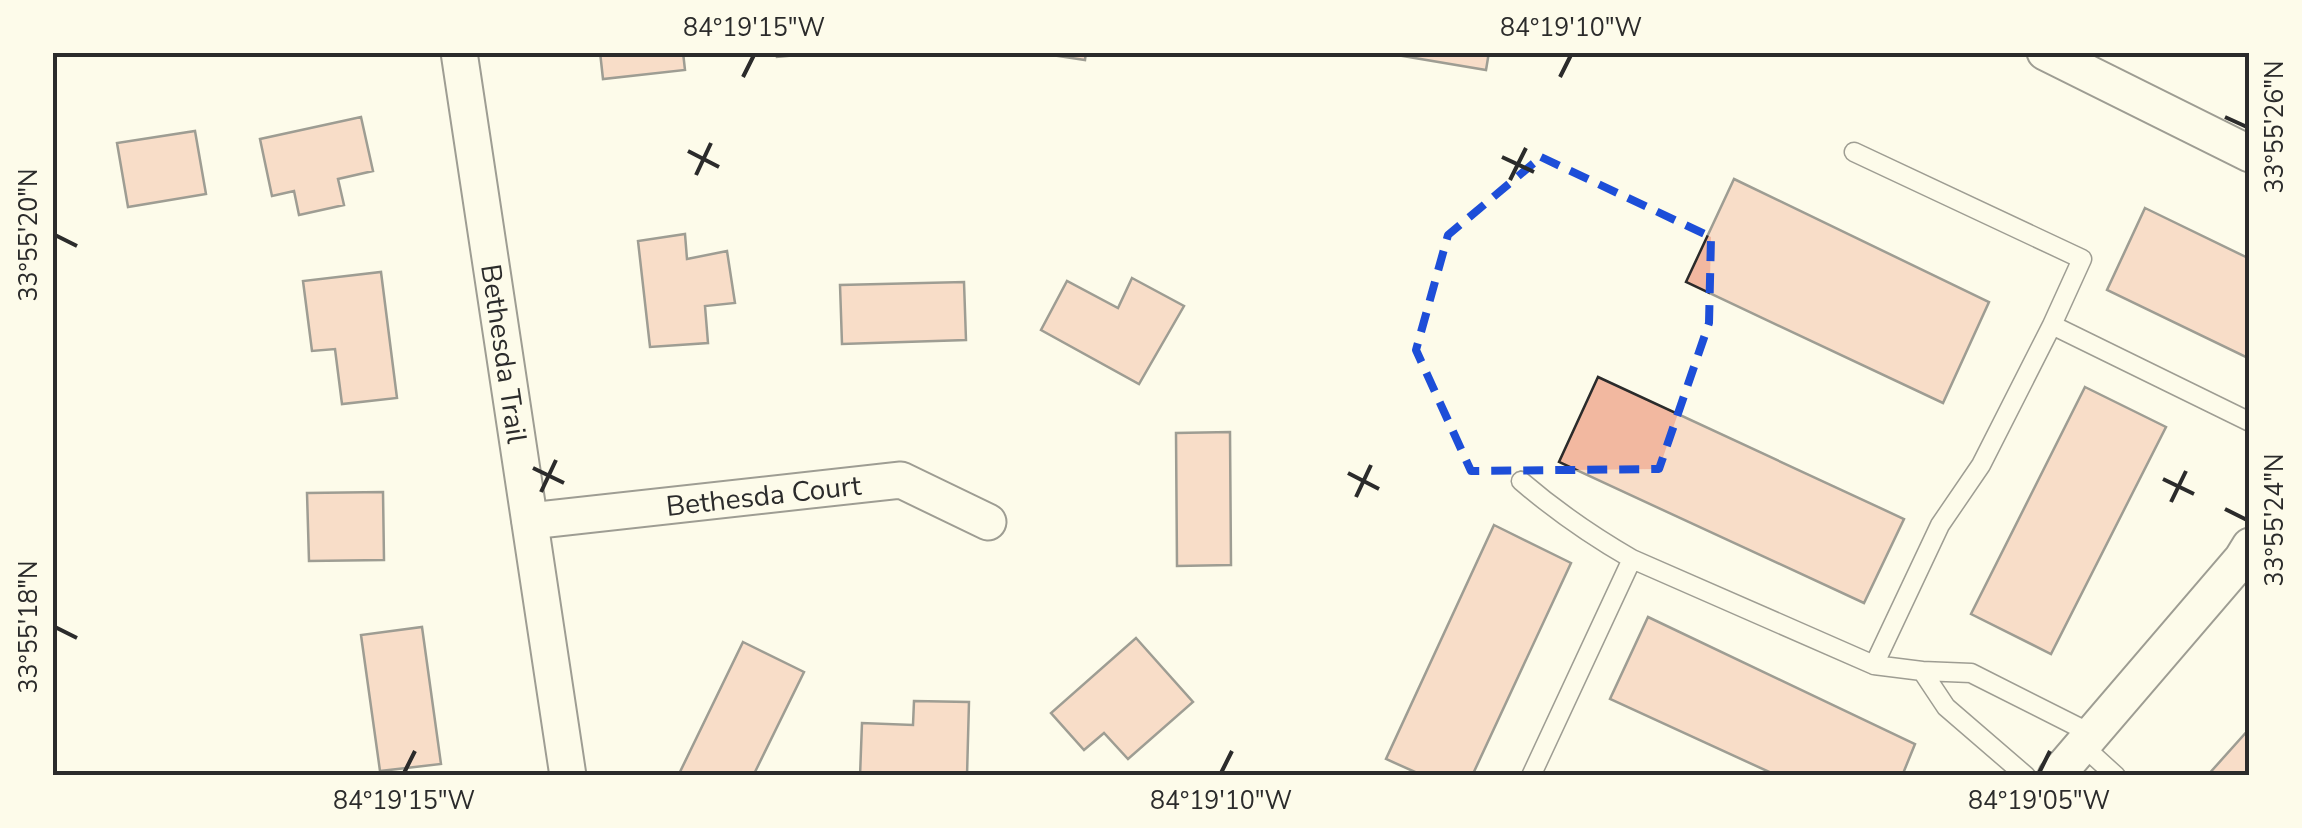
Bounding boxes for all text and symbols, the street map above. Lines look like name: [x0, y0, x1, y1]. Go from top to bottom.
text: 84°19'15"W: [683, 11, 825, 45]
text: 84°19'10"W: [1500, 11, 1642, 45]
text: 33°55'26"N: [2258, 60, 2292, 194]
text: 33°55'20"N: [12, 168, 46, 302]
street label: Bethesda Trail: [471, 262, 536, 447]
text: 33°55'24"N: [2258, 453, 2292, 587]
street label: Bethesda Court: [664, 467, 863, 526]
text: 33°55'18"N: [12, 560, 46, 694]
text: 84°19'15"W: [333, 784, 475, 818]
text: 84°19'10"W: [1150, 784, 1292, 818]
text: 84°19'05"W: [1968, 784, 2110, 818]

